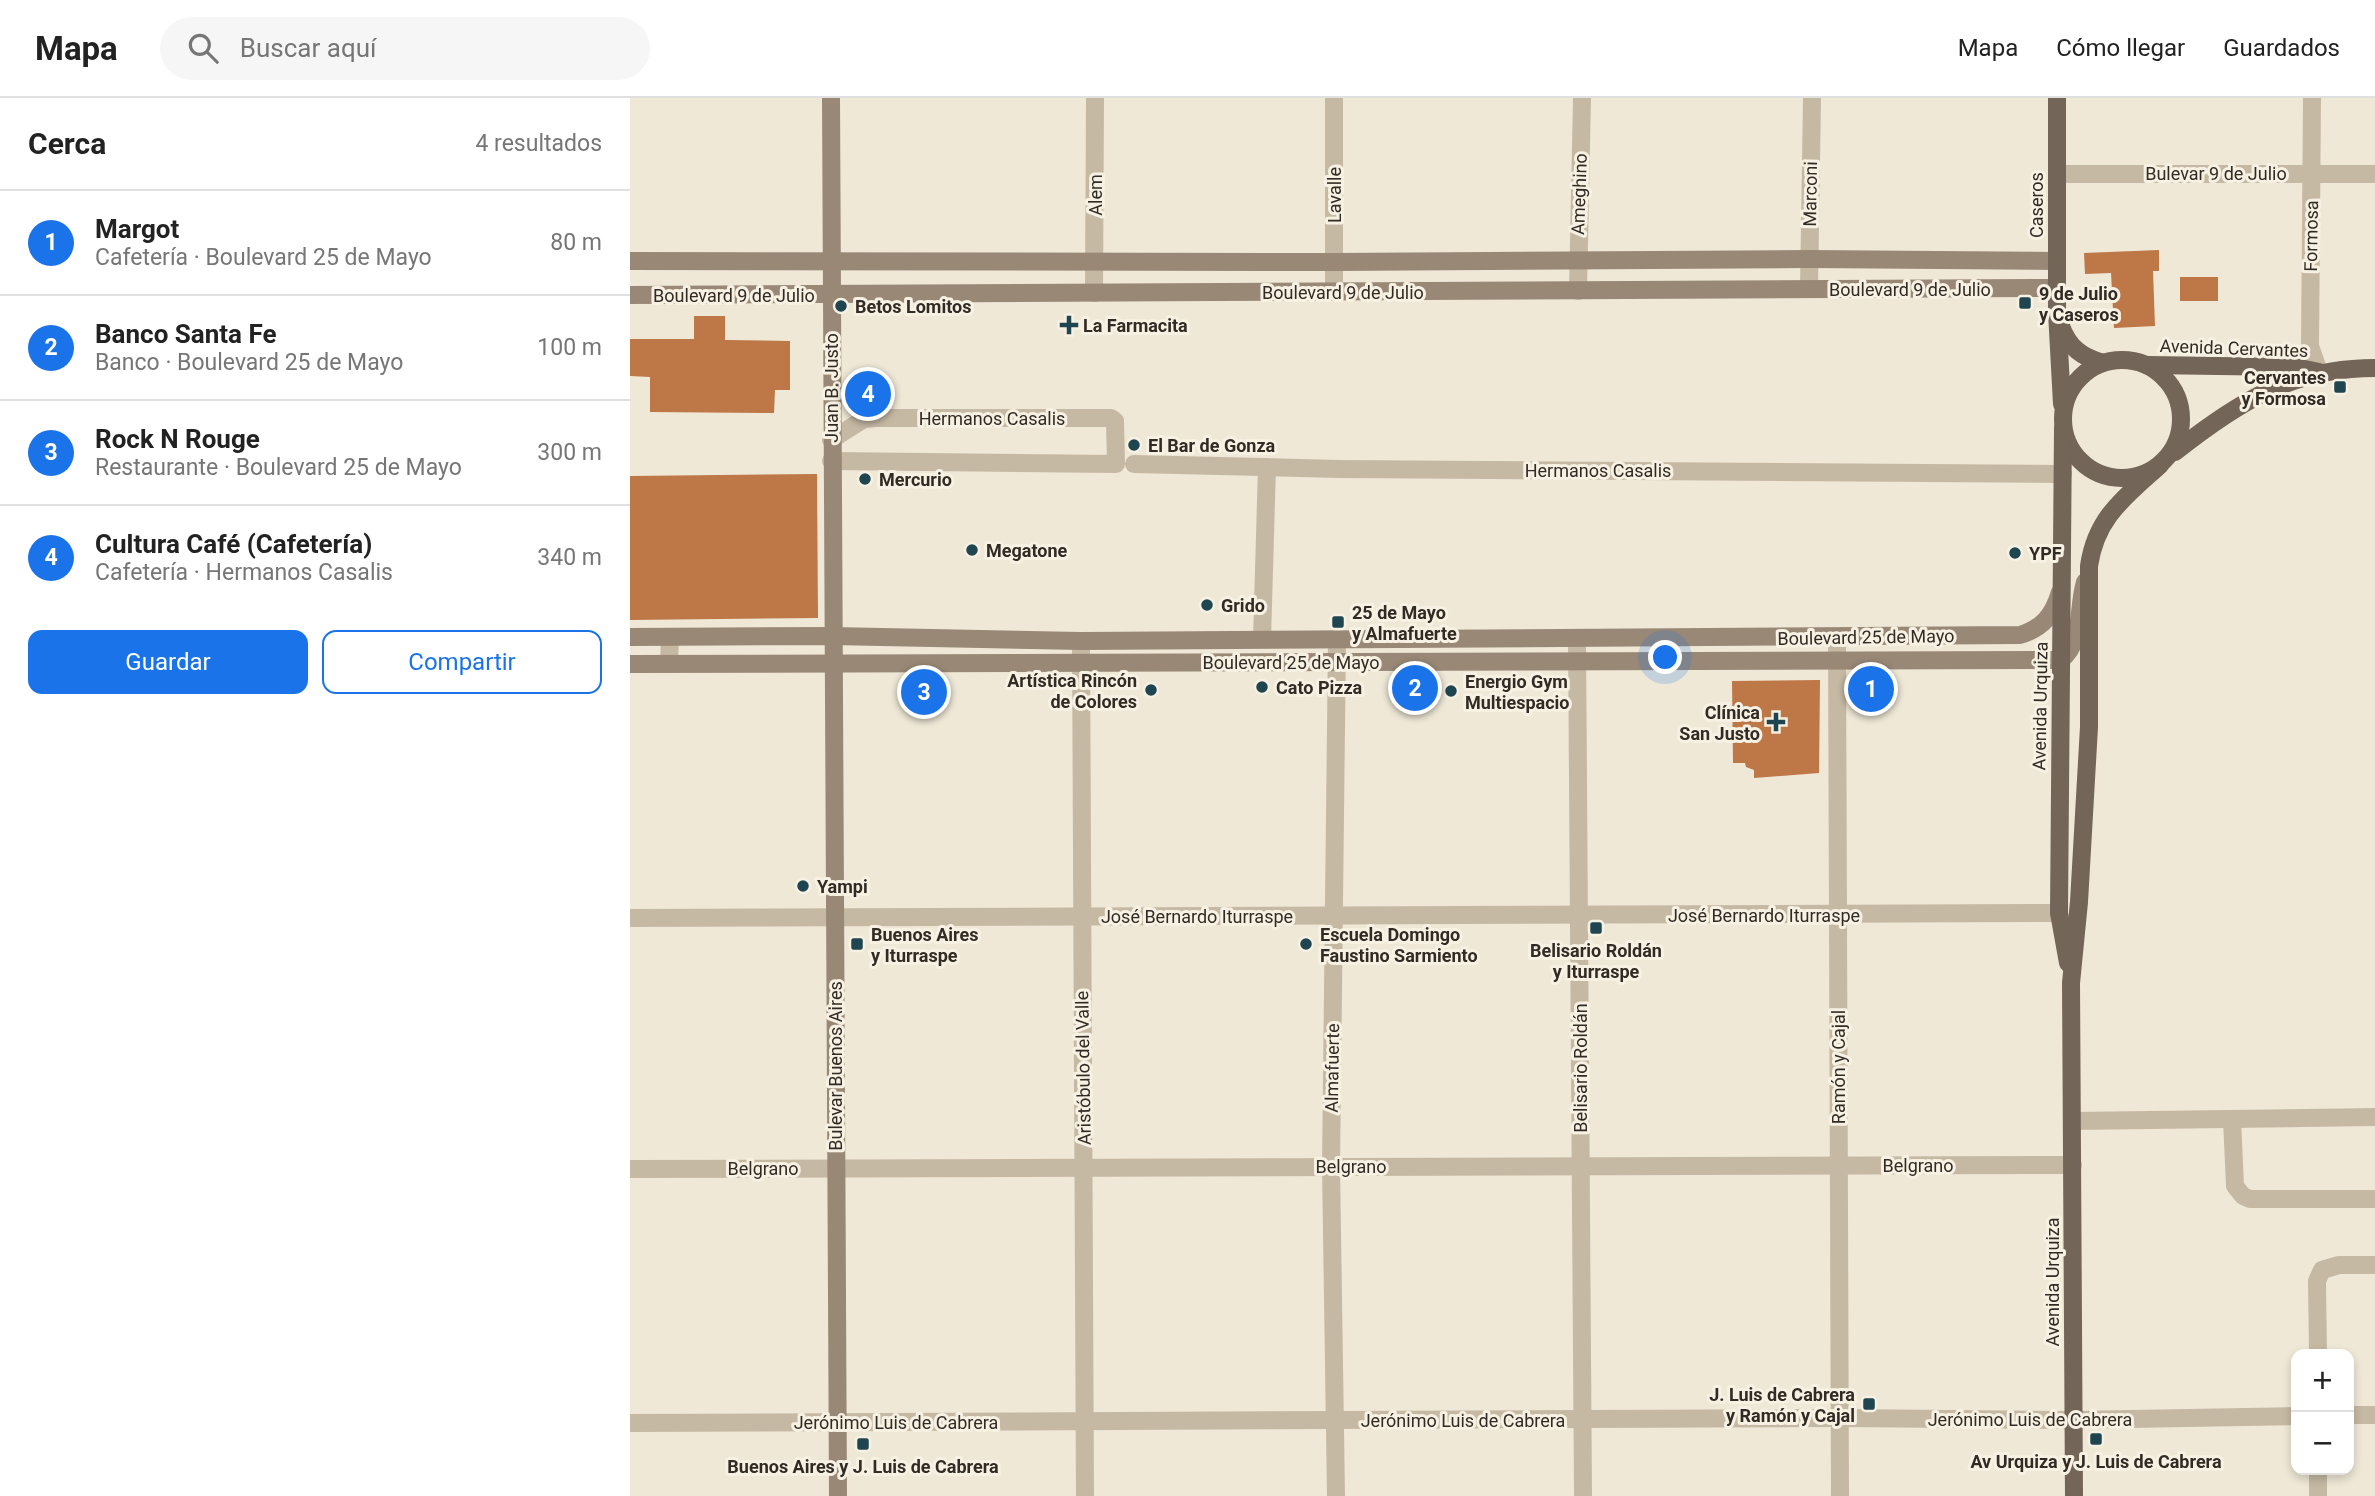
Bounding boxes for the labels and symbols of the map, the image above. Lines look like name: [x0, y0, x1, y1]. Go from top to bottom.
street label: Ameghino: [1567, 153, 1591, 235]
street label: Marconi: [1799, 161, 1821, 227]
street label: Bulevar 9 de Julio: [2145, 163, 2287, 184]
street label: Lavalle: [1324, 167, 1345, 223]
street label: Caseros: [2026, 172, 2047, 238]
street label: Alem: [1085, 174, 1106, 216]
street label: Formosa: [2300, 200, 2322, 272]
street label: Boulevard 9 de Julio: [1829, 279, 1991, 300]
street label: Boulevard 9 de Julio: [1262, 282, 1424, 303]
place label: 9 de Julio y Caseros: [2039, 283, 2119, 325]
street label: Boulevard 9 de Julio: [653, 285, 815, 306]
marker: 9 de Julio y Caseros: [2017, 295, 2033, 311]
place label: Betos Lomitos: [855, 296, 971, 317]
marker: Betos Lomitos: [833, 298, 849, 314]
place label: La Farmacita: [1083, 315, 1188, 336]
marker: La Farmacita: [1061, 317, 1077, 333]
street label: Juan B. Justo: [821, 333, 842, 443]
street label: Avenida Cervantes: [2159, 335, 2309, 361]
place label: Cervantes y Formosa: [2241, 367, 2326, 409]
pin: 4: [845, 368, 891, 420]
marker: Cervantes y Formosa: [2332, 379, 2348, 395]
street label: Hermanos Casalis: [919, 408, 1065, 429]
place label: El Bar de Gonza: [1148, 435, 1276, 456]
marker: El Bar de Gonza: [1126, 437, 1142, 453]
street label: Hermanos Casalis: [1525, 460, 1671, 481]
place label: Mercurio: [879, 469, 952, 490]
marker: Mercurio: [857, 471, 873, 487]
place label: Megatone: [986, 540, 1068, 561]
marker: Megatone: [964, 542, 980, 558]
place label: YPF: [2029, 543, 2062, 564]
marker: YPF: [2007, 545, 2023, 561]
place label: Grido: [1221, 595, 1265, 616]
marker: Grido: [1199, 597, 1215, 613]
place label: 25 de Mayo y Almafuerte: [1352, 602, 1457, 644]
marker: 25 de Mayo y Almafuerte: [1330, 614, 1346, 630]
street label: Boulevard 25 de Mayo: [1777, 625, 1955, 649]
your location: [1648, 640, 1682, 674]
street label: Avenida Urquiza: [2028, 641, 2052, 771]
street label: Boulevard 25 de Mayo: [1202, 652, 1380, 673]
pin: 2: [1392, 662, 1438, 714]
pin: 1: [1848, 663, 1894, 715]
pin: 3: [901, 666, 947, 718]
place label: Artística Rincón de Colores: [1007, 670, 1137, 712]
place label: Energio Gym Multiespacio: [1465, 671, 1569, 713]
place label: Cato Pizza: [1276, 677, 1363, 698]
marker: Cato Pizza: [1254, 679, 1270, 695]
marker: Artística Rincón de Colores: [1143, 682, 1159, 698]
marker: Energio Gym Multiespacio: [1443, 683, 1459, 699]
place label: Clínica San Justo: [1679, 702, 1760, 744]
marker: Clínica San Justo: [1766, 712, 1786, 732]
place label: Yampi: [817, 876, 868, 897]
marker: Yampi: [795, 878, 811, 894]
street label: José Bernardo Iturraspe: [1668, 905, 1860, 926]
street label: José Bernardo Iturraspe: [1101, 906, 1293, 927]
marker: Belisario Roldán y Iturraspe: [1588, 920, 1604, 936]
place label: Buenos Aires y Iturraspe: [871, 924, 979, 966]
place label: Escuela Domingo Faustino Sarmiento: [1320, 924, 1478, 966]
marker: Buenos Aires y Iturraspe: [849, 936, 865, 952]
marker: Escuela Domingo Faustino Sarmiento: [1298, 936, 1314, 952]
place label: Belisario Roldán y Iturraspe: [1530, 940, 1662, 982]
street label: Bulevar Buenos Aires: [825, 981, 846, 1151]
street label: Aristóbulo del Valle: [1071, 991, 1095, 1145]
street label: Belisario Roldán: [1570, 1003, 1591, 1133]
street label: Ramón y Cajal: [1828, 1010, 1849, 1124]
street label: Almafuerte: [1321, 1023, 1343, 1113]
street label: Belgrano: [1883, 1155, 1954, 1176]
street label: Belgrano: [1316, 1156, 1387, 1177]
street label: Belgrano: [728, 1158, 799, 1179]
street label: Avenida Urquiza: [2042, 1217, 2063, 1347]
place label: J. Luis de Cabrera y Ramón y Cajal: [1709, 1384, 1855, 1426]
marker: J. Luis de Cabrera y Ramón y Cajal: [1861, 1396, 1877, 1412]
street label: Jerónimo Luis de Cabrera: [1928, 1409, 2132, 1430]
street label: Jerónimo Luis de Cabrera: [1361, 1410, 1565, 1431]
street label: Jerónimo Luis de Cabrera: [794, 1412, 998, 1433]
marker: Av Urquiza y J. Luis de Cabrera: [2088, 1431, 2104, 1447]
marker: Buenos Aires y J. Luis de Cabrera: [855, 1436, 871, 1452]
place label: Av Urquiza y J. Luis de Cabrera: [1970, 1451, 2222, 1472]
place label: Buenos Aires y J. Luis de Cabrera: [727, 1456, 999, 1477]

